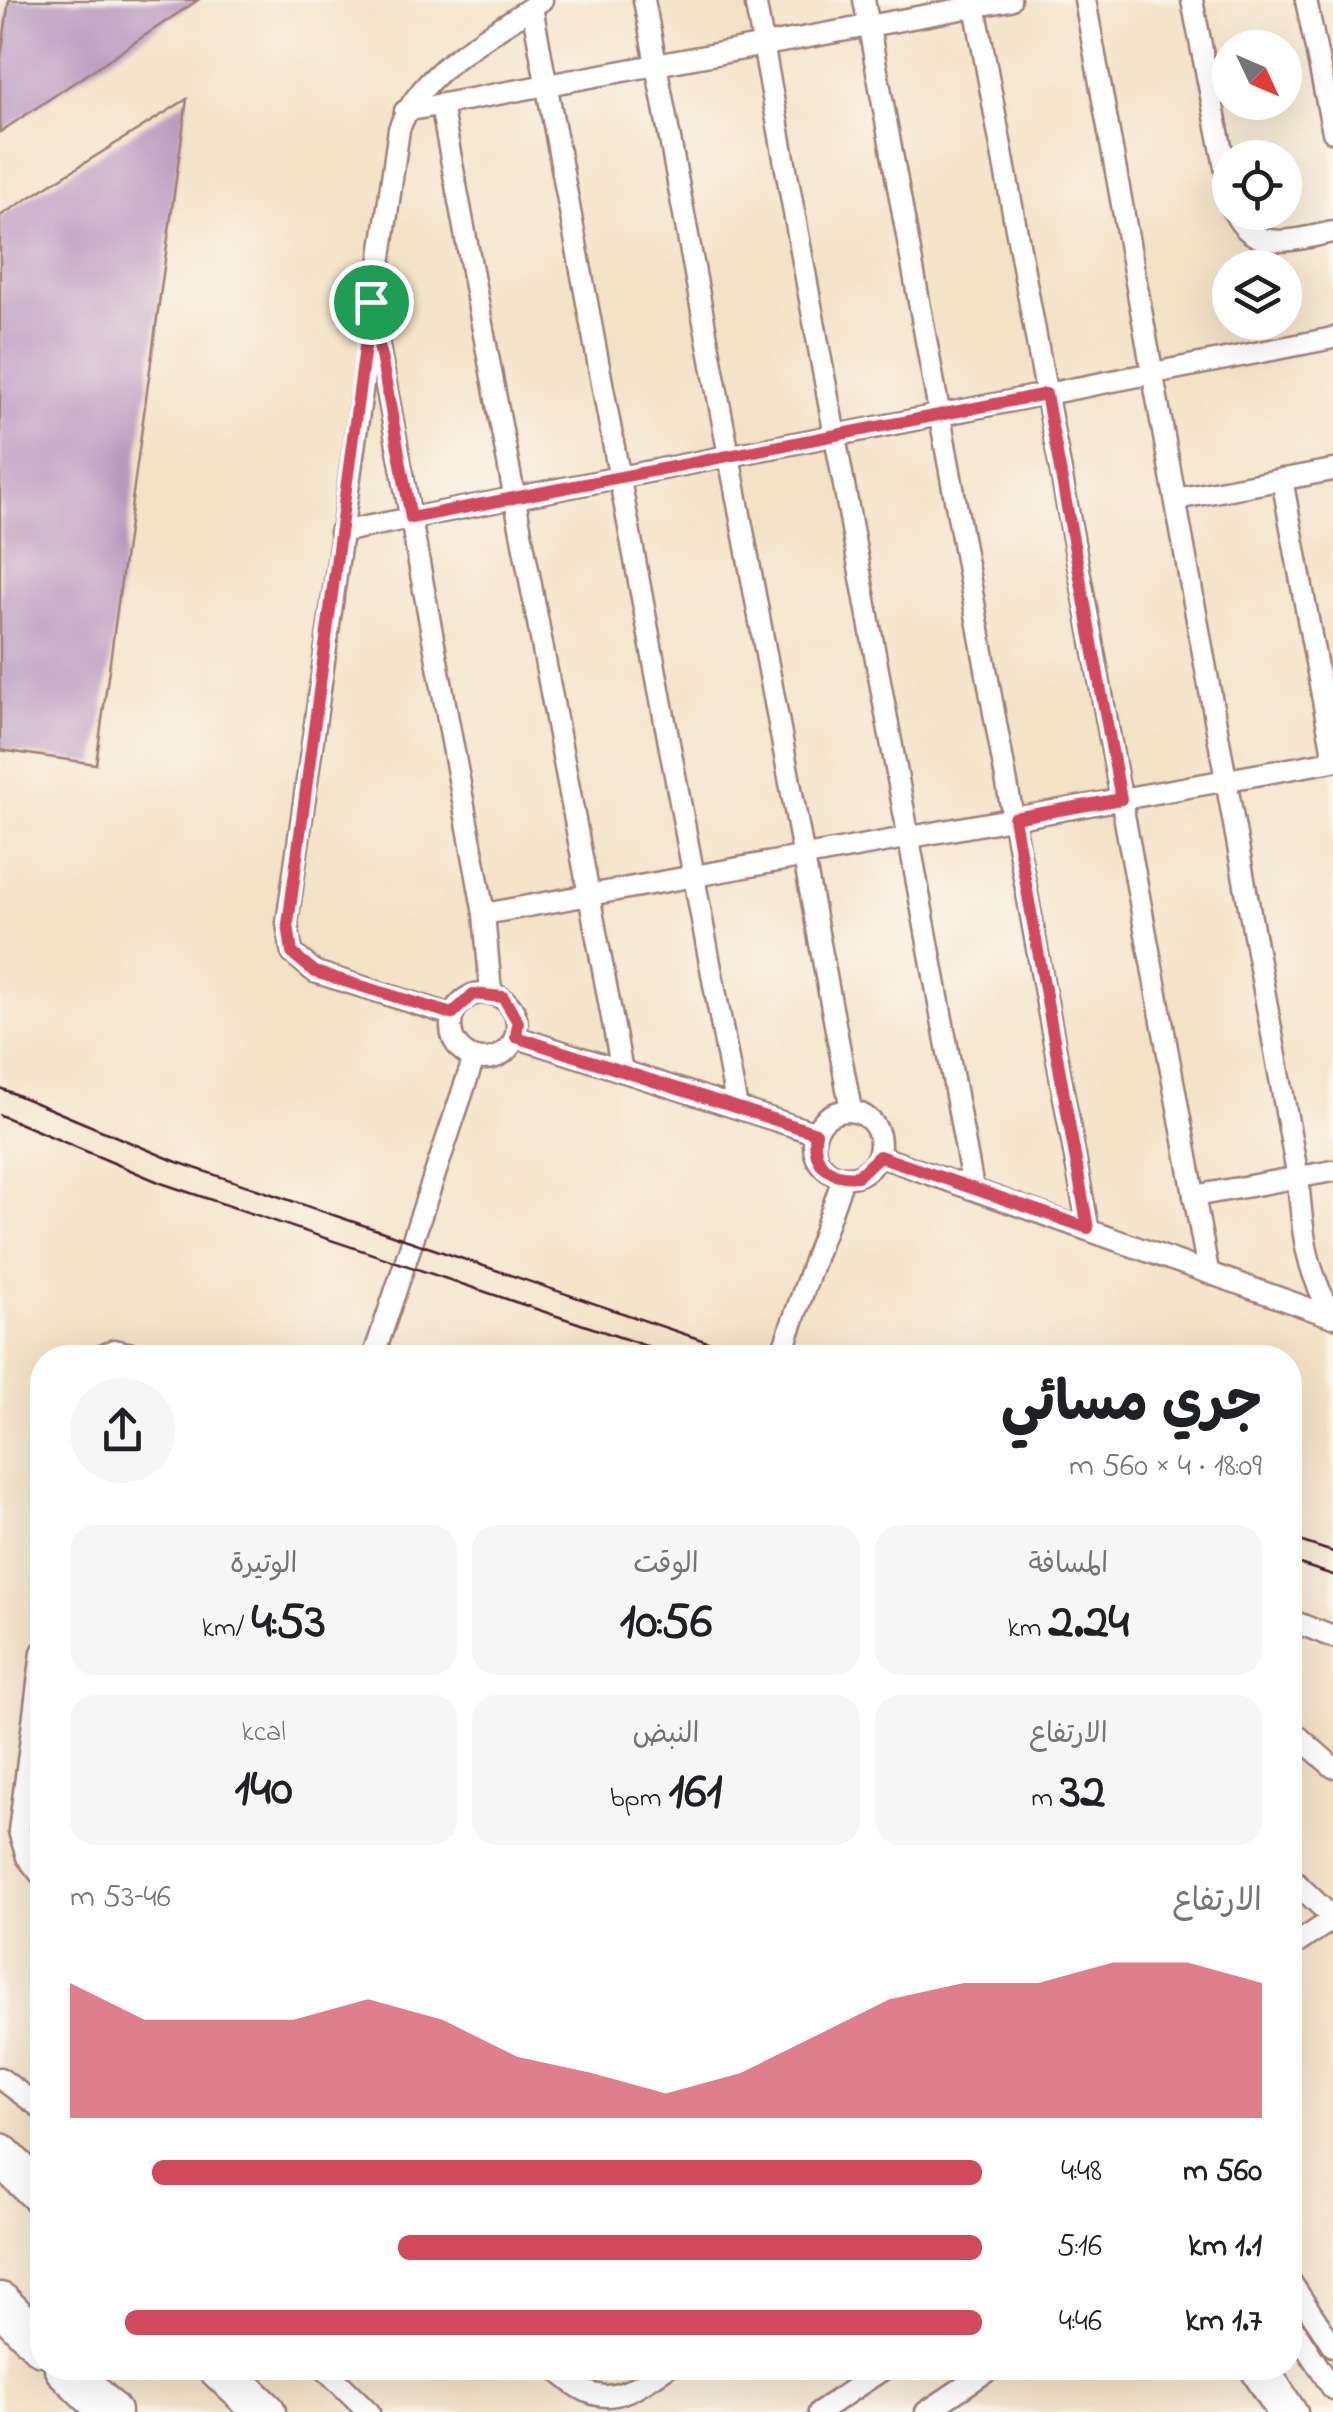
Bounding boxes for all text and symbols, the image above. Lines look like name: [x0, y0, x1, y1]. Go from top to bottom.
north arrow: [1212, 30, 1302, 120]
map controls: [1212, 30, 1302, 340]
button: locate: [1212, 140, 1302, 230]
button: layers: [1212, 250, 1302, 340]
pin: [329, 260, 414, 345]
icon: arrive: [344, 275, 399, 330]
text: جري مسائي: [1001, 1366, 1262, 1446]
button: share: [70, 1378, 175, 1483]
text: 18:09 · 4 × 560 m: [1069, 1444, 1262, 1491]
text: الوتيرة: [230, 1545, 297, 1586]
text: الوقت: [633, 1545, 699, 1586]
text: المسافة: [1028, 1545, 1108, 1586]
text: 4:53: [251, 1587, 326, 1660]
text: 10:56: [620, 1587, 712, 1660]
text: 2.24: [1049, 1587, 1129, 1660]
text: /km: [202, 1609, 251, 1650]
text: km: [1008, 1609, 1049, 1650]
text: kcal: [241, 1713, 286, 1754]
text: النبض: [633, 1715, 699, 1756]
text: الارتفاع: [1029, 1715, 1108, 1756]
text: 140: [235, 1754, 293, 1827]
text: 161: [668, 1757, 722, 1830]
text: 32: [1060, 1757, 1105, 1830]
text: bpm: [610, 1779, 668, 1820]
text: m: [1031, 1779, 1060, 1820]
text: 46–53 m: [70, 1875, 171, 1922]
text: الارتفاع: [1172, 1879, 1262, 1926]
text: 4:48: [1061, 2149, 1102, 2196]
text: 560 m: [1183, 2149, 1262, 2196]
text: 5:16: [1057, 2224, 1102, 2271]
text: 1.1 km: [1188, 2224, 1262, 2271]
text: 4:46: [1059, 2299, 1102, 2346]
text: 1.7 km: [1185, 2299, 1262, 2346]

